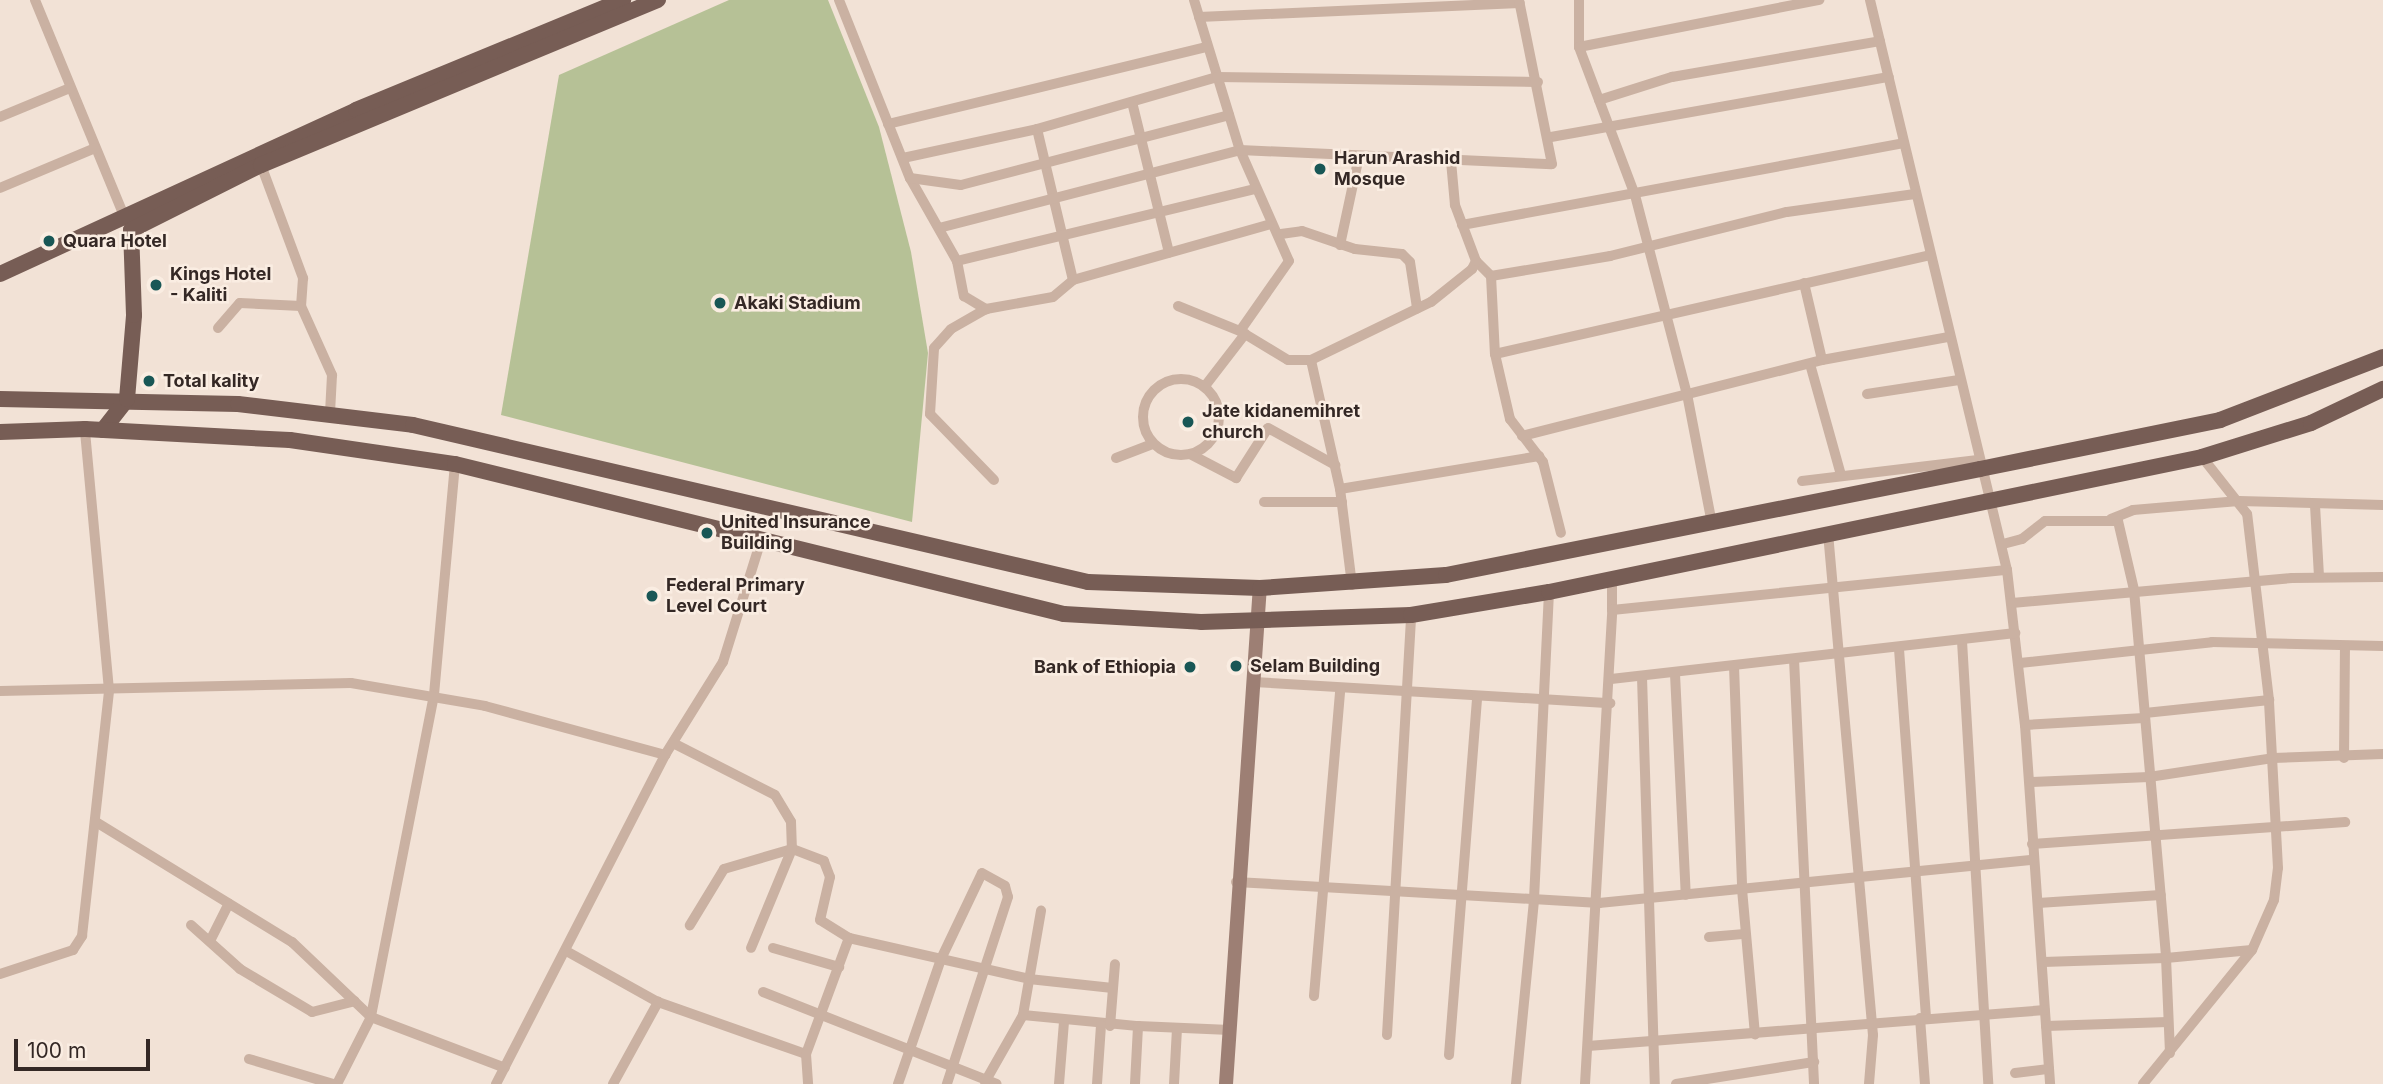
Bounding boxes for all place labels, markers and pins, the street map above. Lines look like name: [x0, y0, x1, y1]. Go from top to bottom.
place label: Harun Arashid Mosque: [1334, 148, 1460, 190]
marker: Harun Arashid Mosque: [1312, 161, 1328, 177]
place label: Quara Hotel: [63, 230, 167, 252]
marker: Quara Hotel: [41, 233, 57, 249]
place label: Kings Hotel - Kaliti: [170, 264, 271, 306]
marker: Kings Hotel - Kaliti: [148, 277, 164, 293]
place label: Akaki Stadium: [734, 292, 861, 314]
marker: Akaki Stadium: [712, 295, 728, 311]
place label: Total kality: [163, 370, 259, 392]
marker: Total kality: [141, 373, 157, 389]
place label: Jate kidanemihret church: [1202, 401, 1360, 444]
marker: Jate kidanemihret church: [1180, 414, 1196, 430]
place label: United Insurance Building: [721, 512, 871, 554]
marker: United Insurance Building: [699, 525, 715, 541]
place label: Federal Primary Level Court: [666, 575, 805, 618]
marker: Federal Primary Level Court: [644, 588, 660, 604]
place label: Selam Building: [1250, 655, 1380, 677]
place label: Bank of Ethiopia: [1034, 656, 1176, 678]
marker: Selam Building: [1228, 658, 1244, 674]
marker: Bank of Ethiopia: [1182, 659, 1198, 675]

